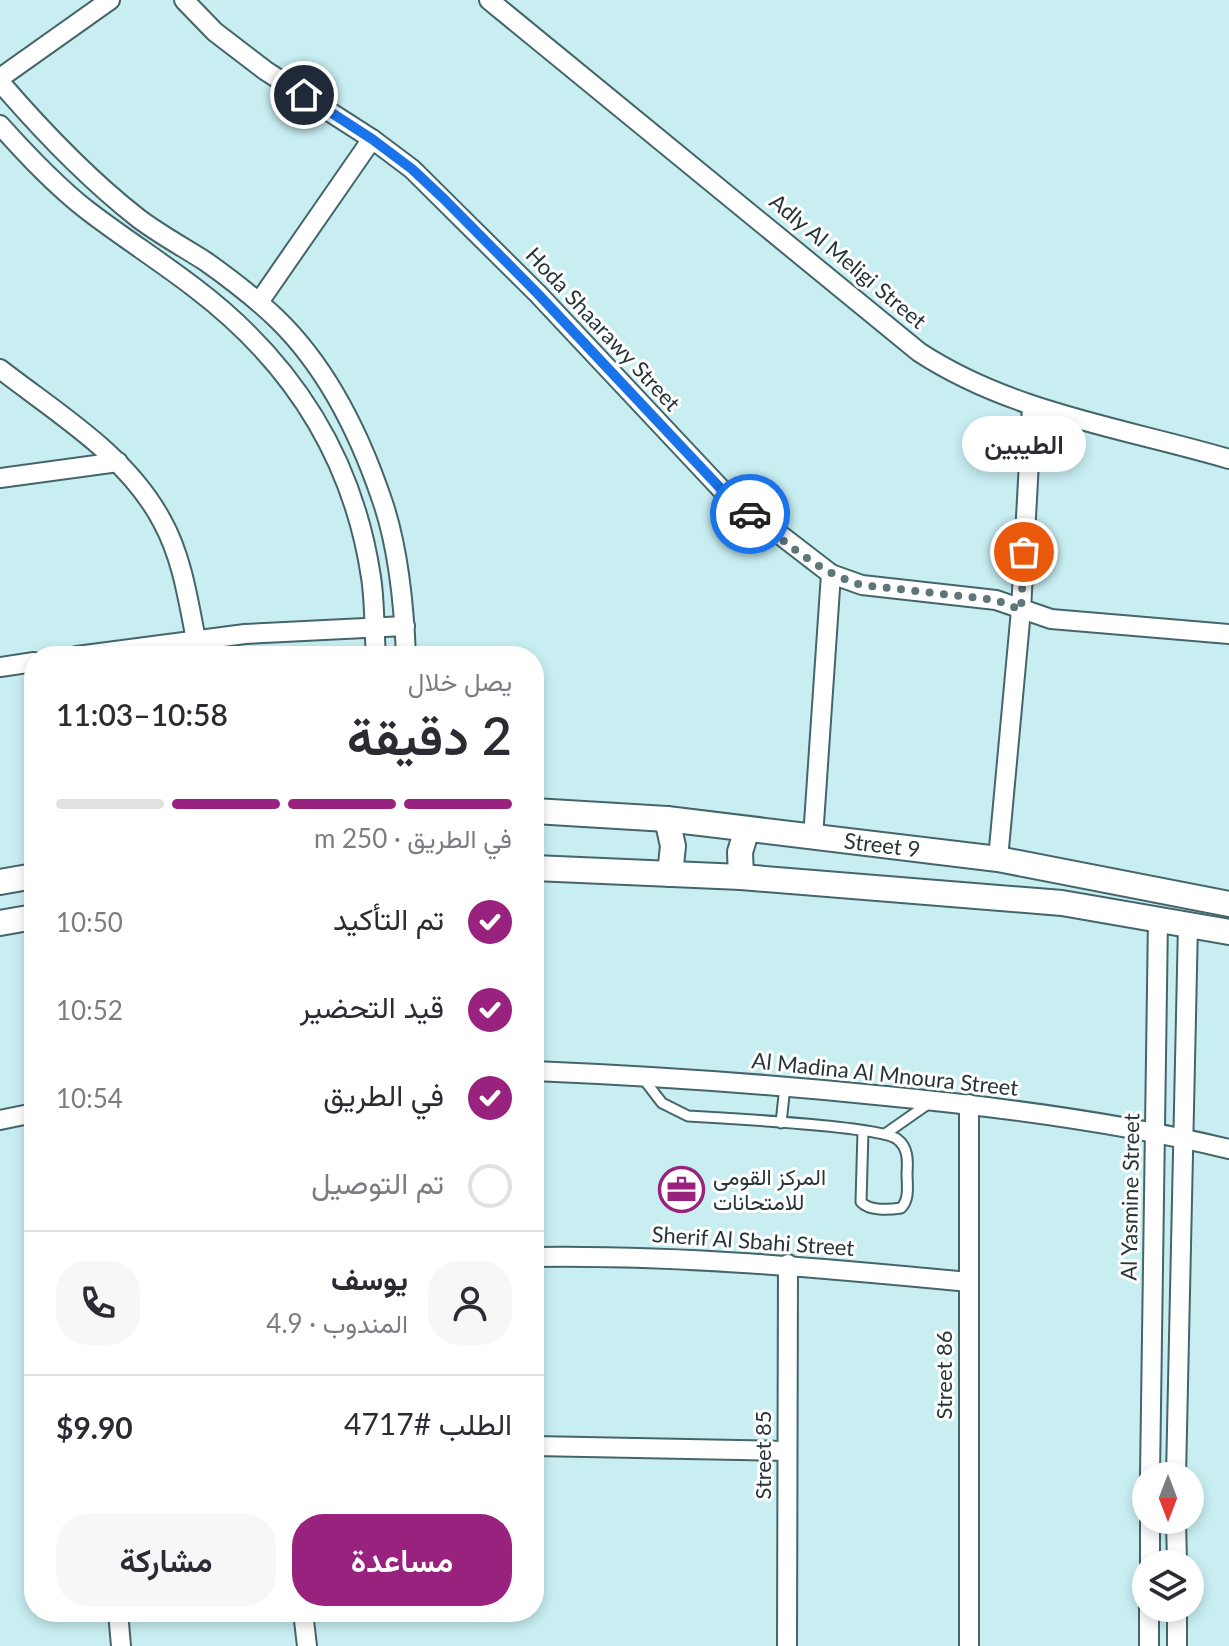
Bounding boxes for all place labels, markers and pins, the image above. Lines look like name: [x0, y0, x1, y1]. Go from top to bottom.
pin: [270, 61, 338, 129]
callout: الطيبين: [962, 416, 1086, 472]
pin: [990, 518, 1058, 586]
place label: المركز القومى للامتحانات: [713, 1163, 826, 1215]
office icon: المركز القومى للامتحانات: [658, 1166, 706, 1214]

